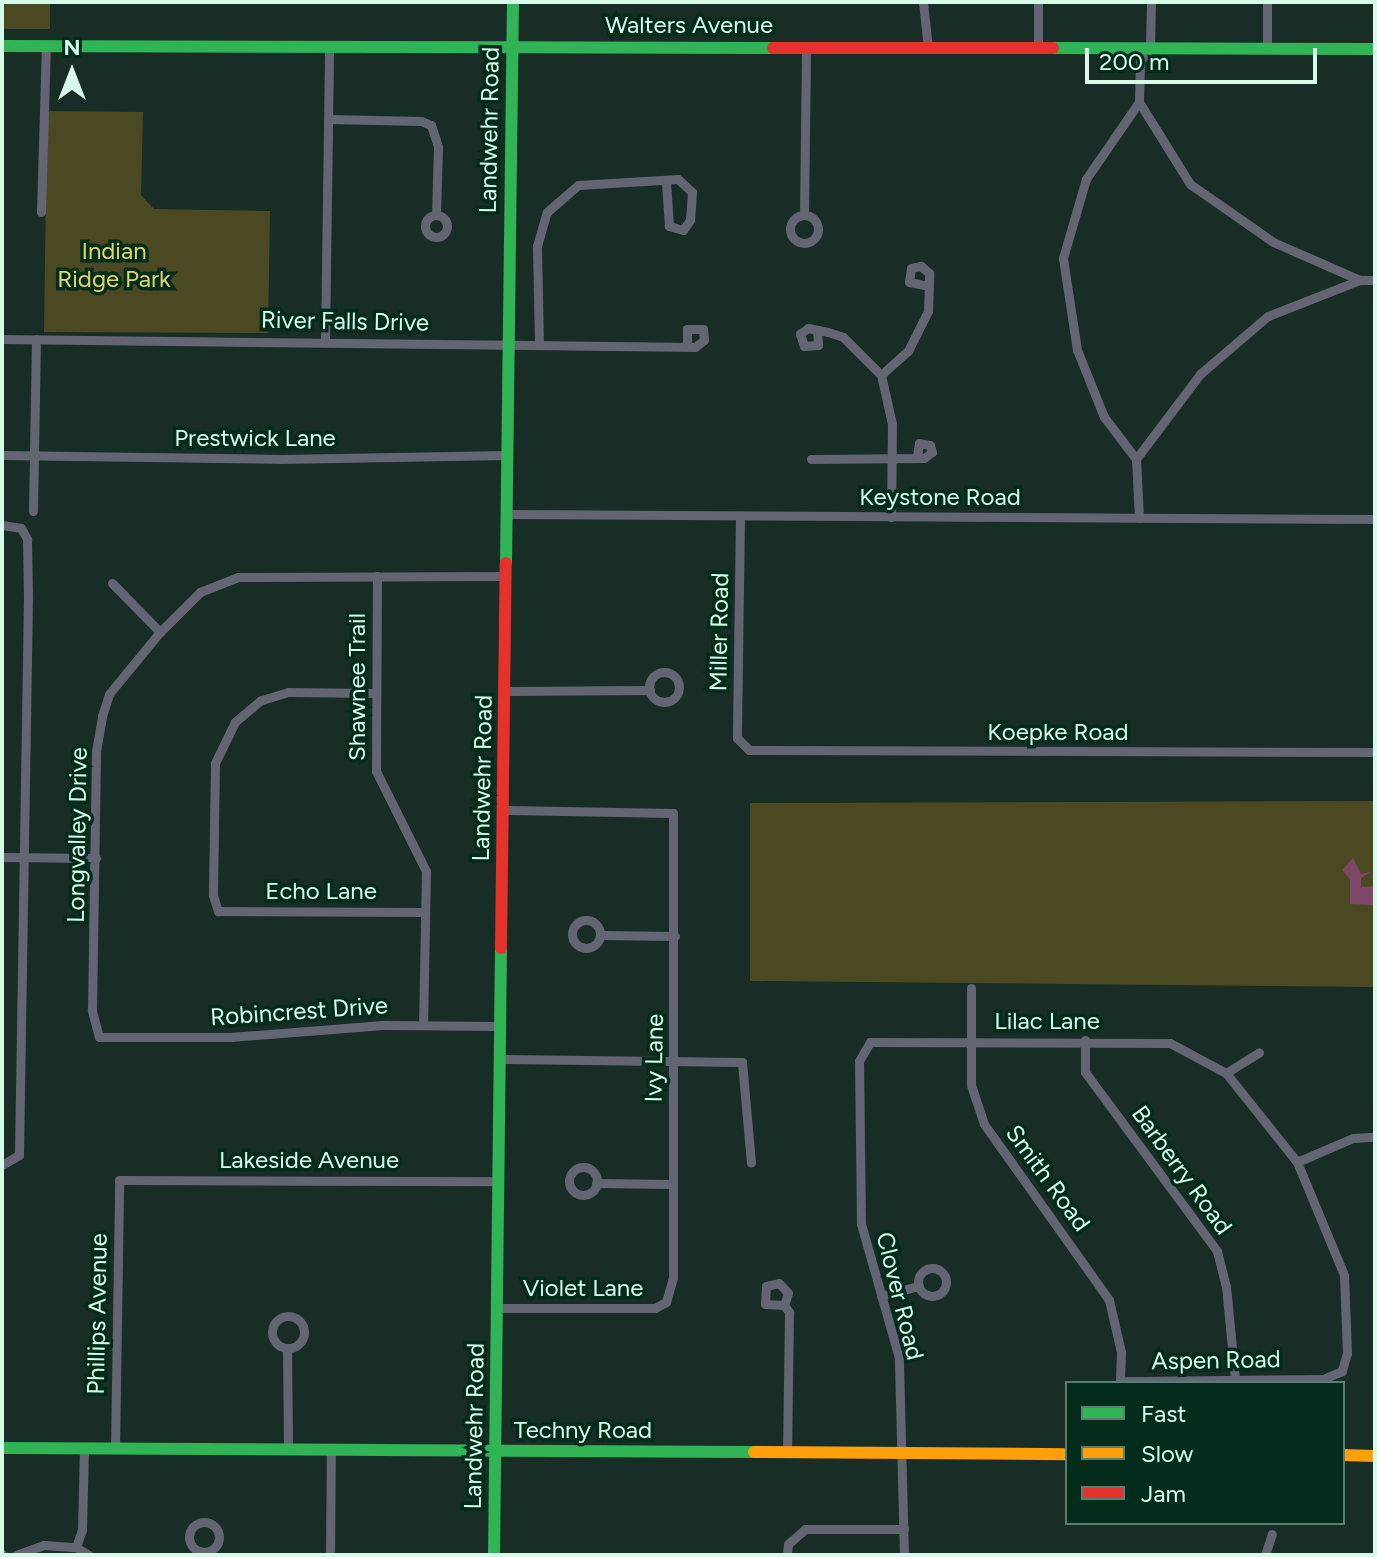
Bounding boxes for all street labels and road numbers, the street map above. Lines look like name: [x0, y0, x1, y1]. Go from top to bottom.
street label: Walters Avenue: [605, 11, 773, 39]
street label: Landwehr Road: [473, 47, 505, 213]
street label: River Falls Drive: [261, 305, 429, 337]
street label: Prestwick Lane: [174, 424, 336, 452]
street label: Keystone Road: [859, 483, 1021, 511]
street label: Miller Road: [704, 572, 734, 692]
street label: Shawnee Trail: [343, 613, 371, 761]
street label: Landwehr Road: [466, 695, 498, 861]
street label: Koepke Road: [987, 718, 1129, 746]
street label: Longvalley Drive: [61, 747, 93, 923]
street label: Echo Lane: [265, 877, 377, 905]
street label: Robincrest Drive: [209, 990, 389, 1032]
street label: Lilac Lane: [994, 1007, 1100, 1035]
street label: Ivy Lane: [639, 1013, 669, 1103]
street label: Barberry Road: [1126, 1100, 1238, 1240]
street label: Smith Road: [1000, 1119, 1096, 1237]
street label: Lakeside Avenue: [219, 1146, 399, 1174]
street label: Clover Road: [870, 1229, 930, 1363]
street label: Phillips Avenue: [81, 1233, 113, 1395]
street label: Violet Lane: [523, 1274, 643, 1302]
street label: Landwehr Road: [458, 1343, 490, 1509]
street label: Aspen Road: [1151, 1344, 1281, 1376]
street label: Techny Road: [514, 1416, 652, 1444]

